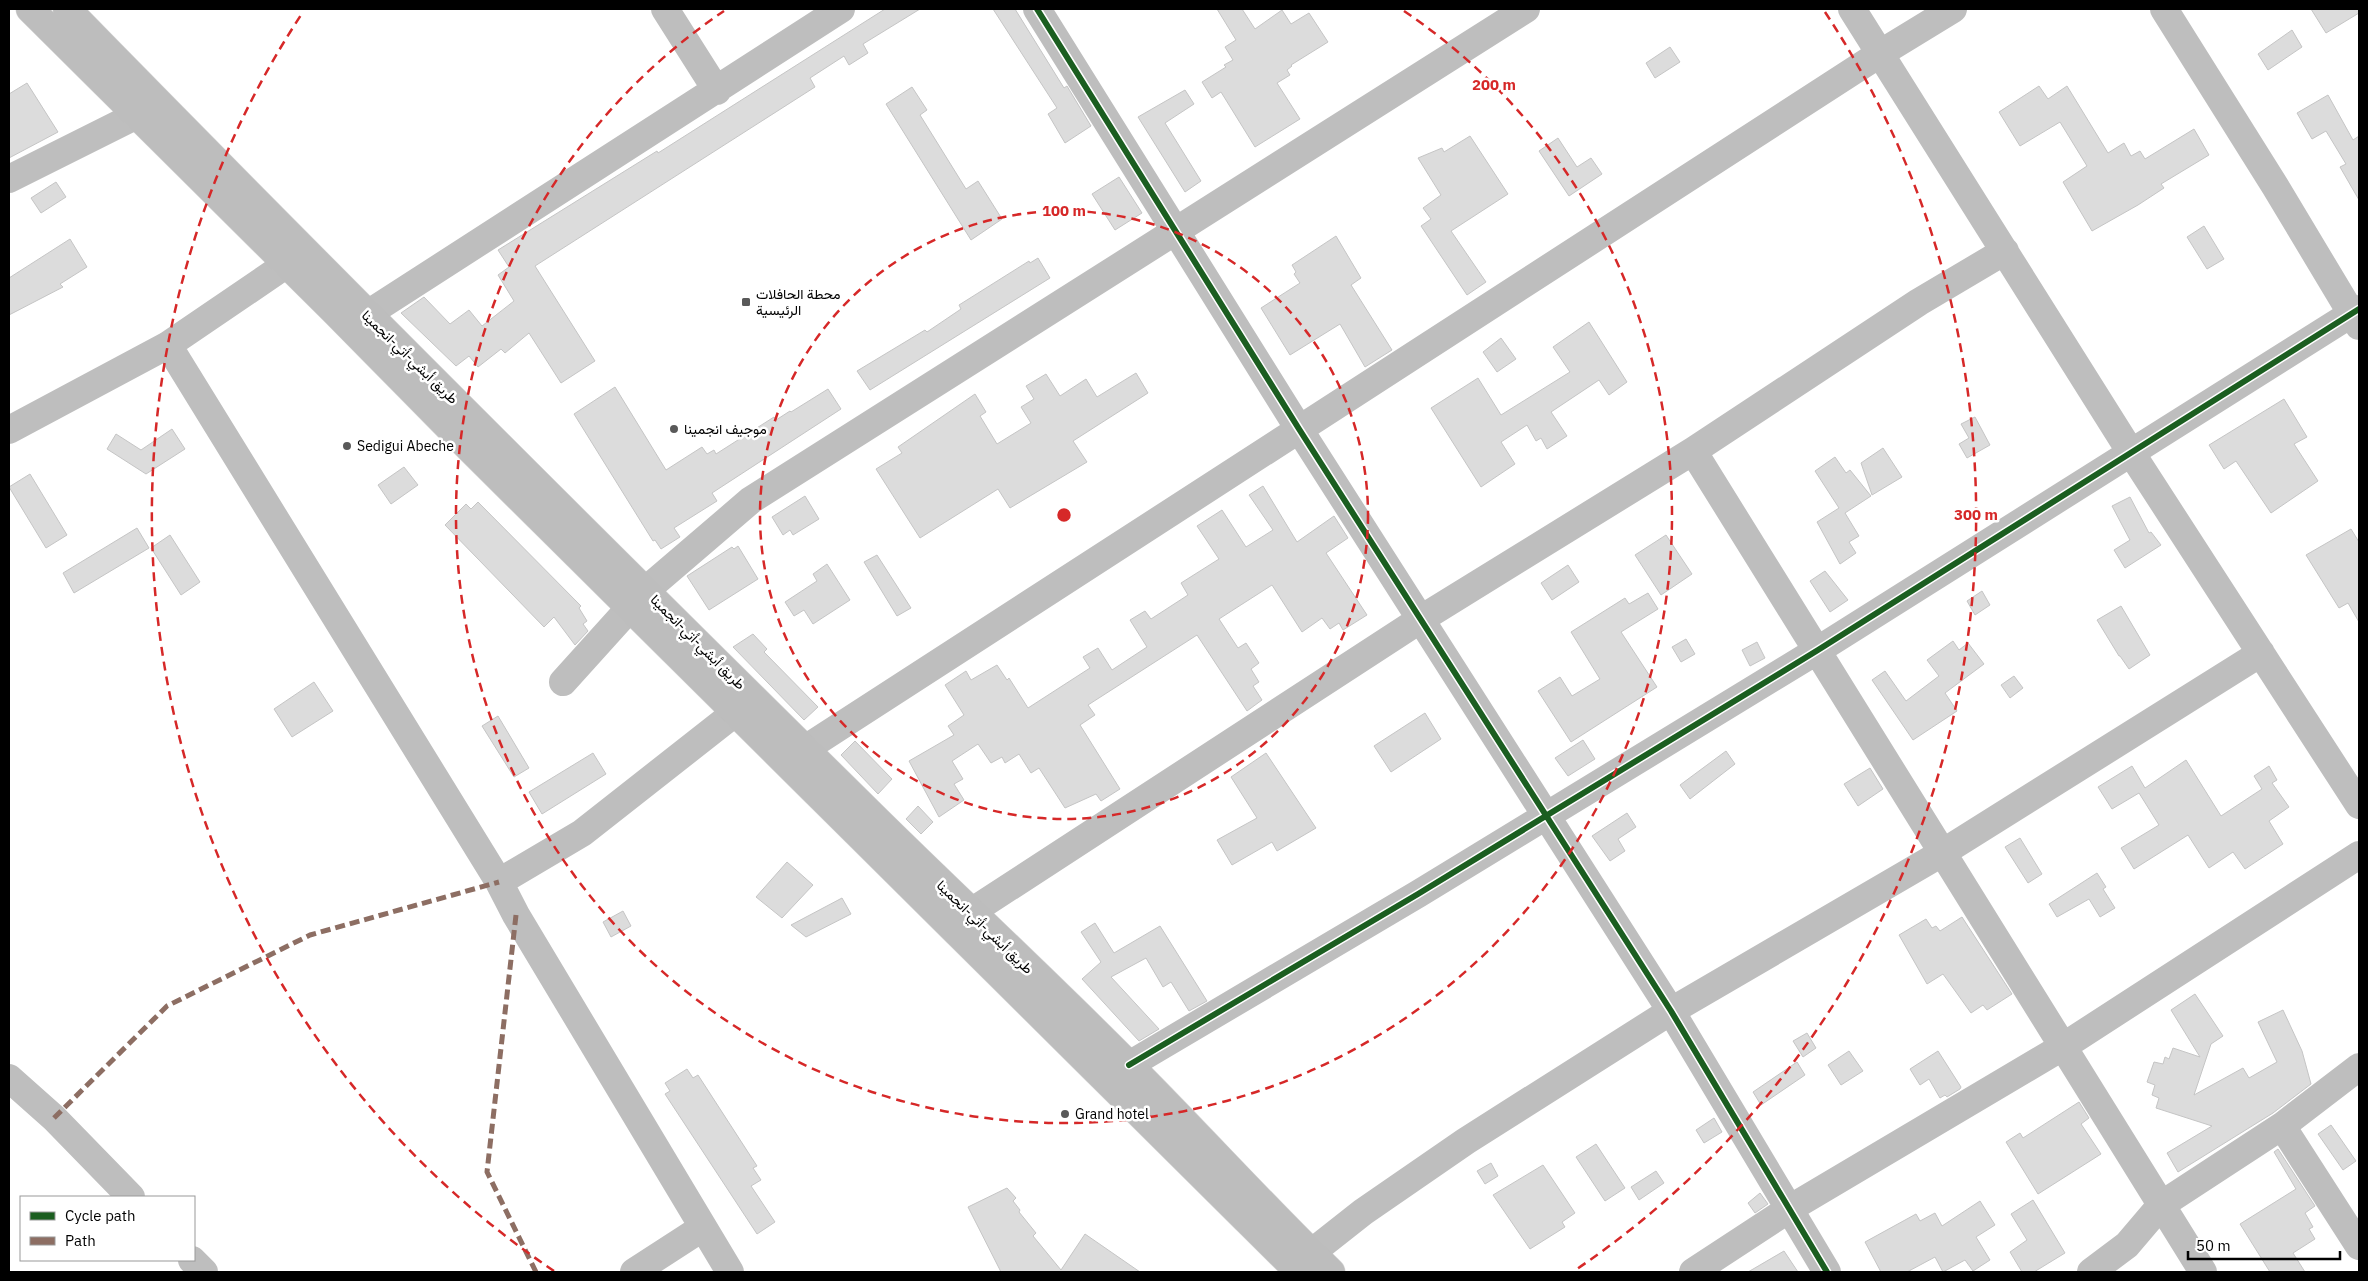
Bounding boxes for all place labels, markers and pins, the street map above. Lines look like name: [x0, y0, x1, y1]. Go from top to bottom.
place label: محطة الحافلات الرئيسية: [756, 285, 841, 319]
marker: محطة الحافلات الرئيسية: [740, 296, 752, 308]
place label: موجيف انجمينا: [684, 420, 767, 438]
marker: موجيف انجمينا: [668, 423, 680, 435]
place label: Sedigui Abeche: [357, 437, 454, 455]
marker: Sedigui Abeche: [341, 440, 353, 452]
centre of rings: [1055, 506, 1073, 524]
place label: Grand hotel: [1075, 1105, 1149, 1123]
marker: Grand hotel: [1059, 1108, 1071, 1120]

